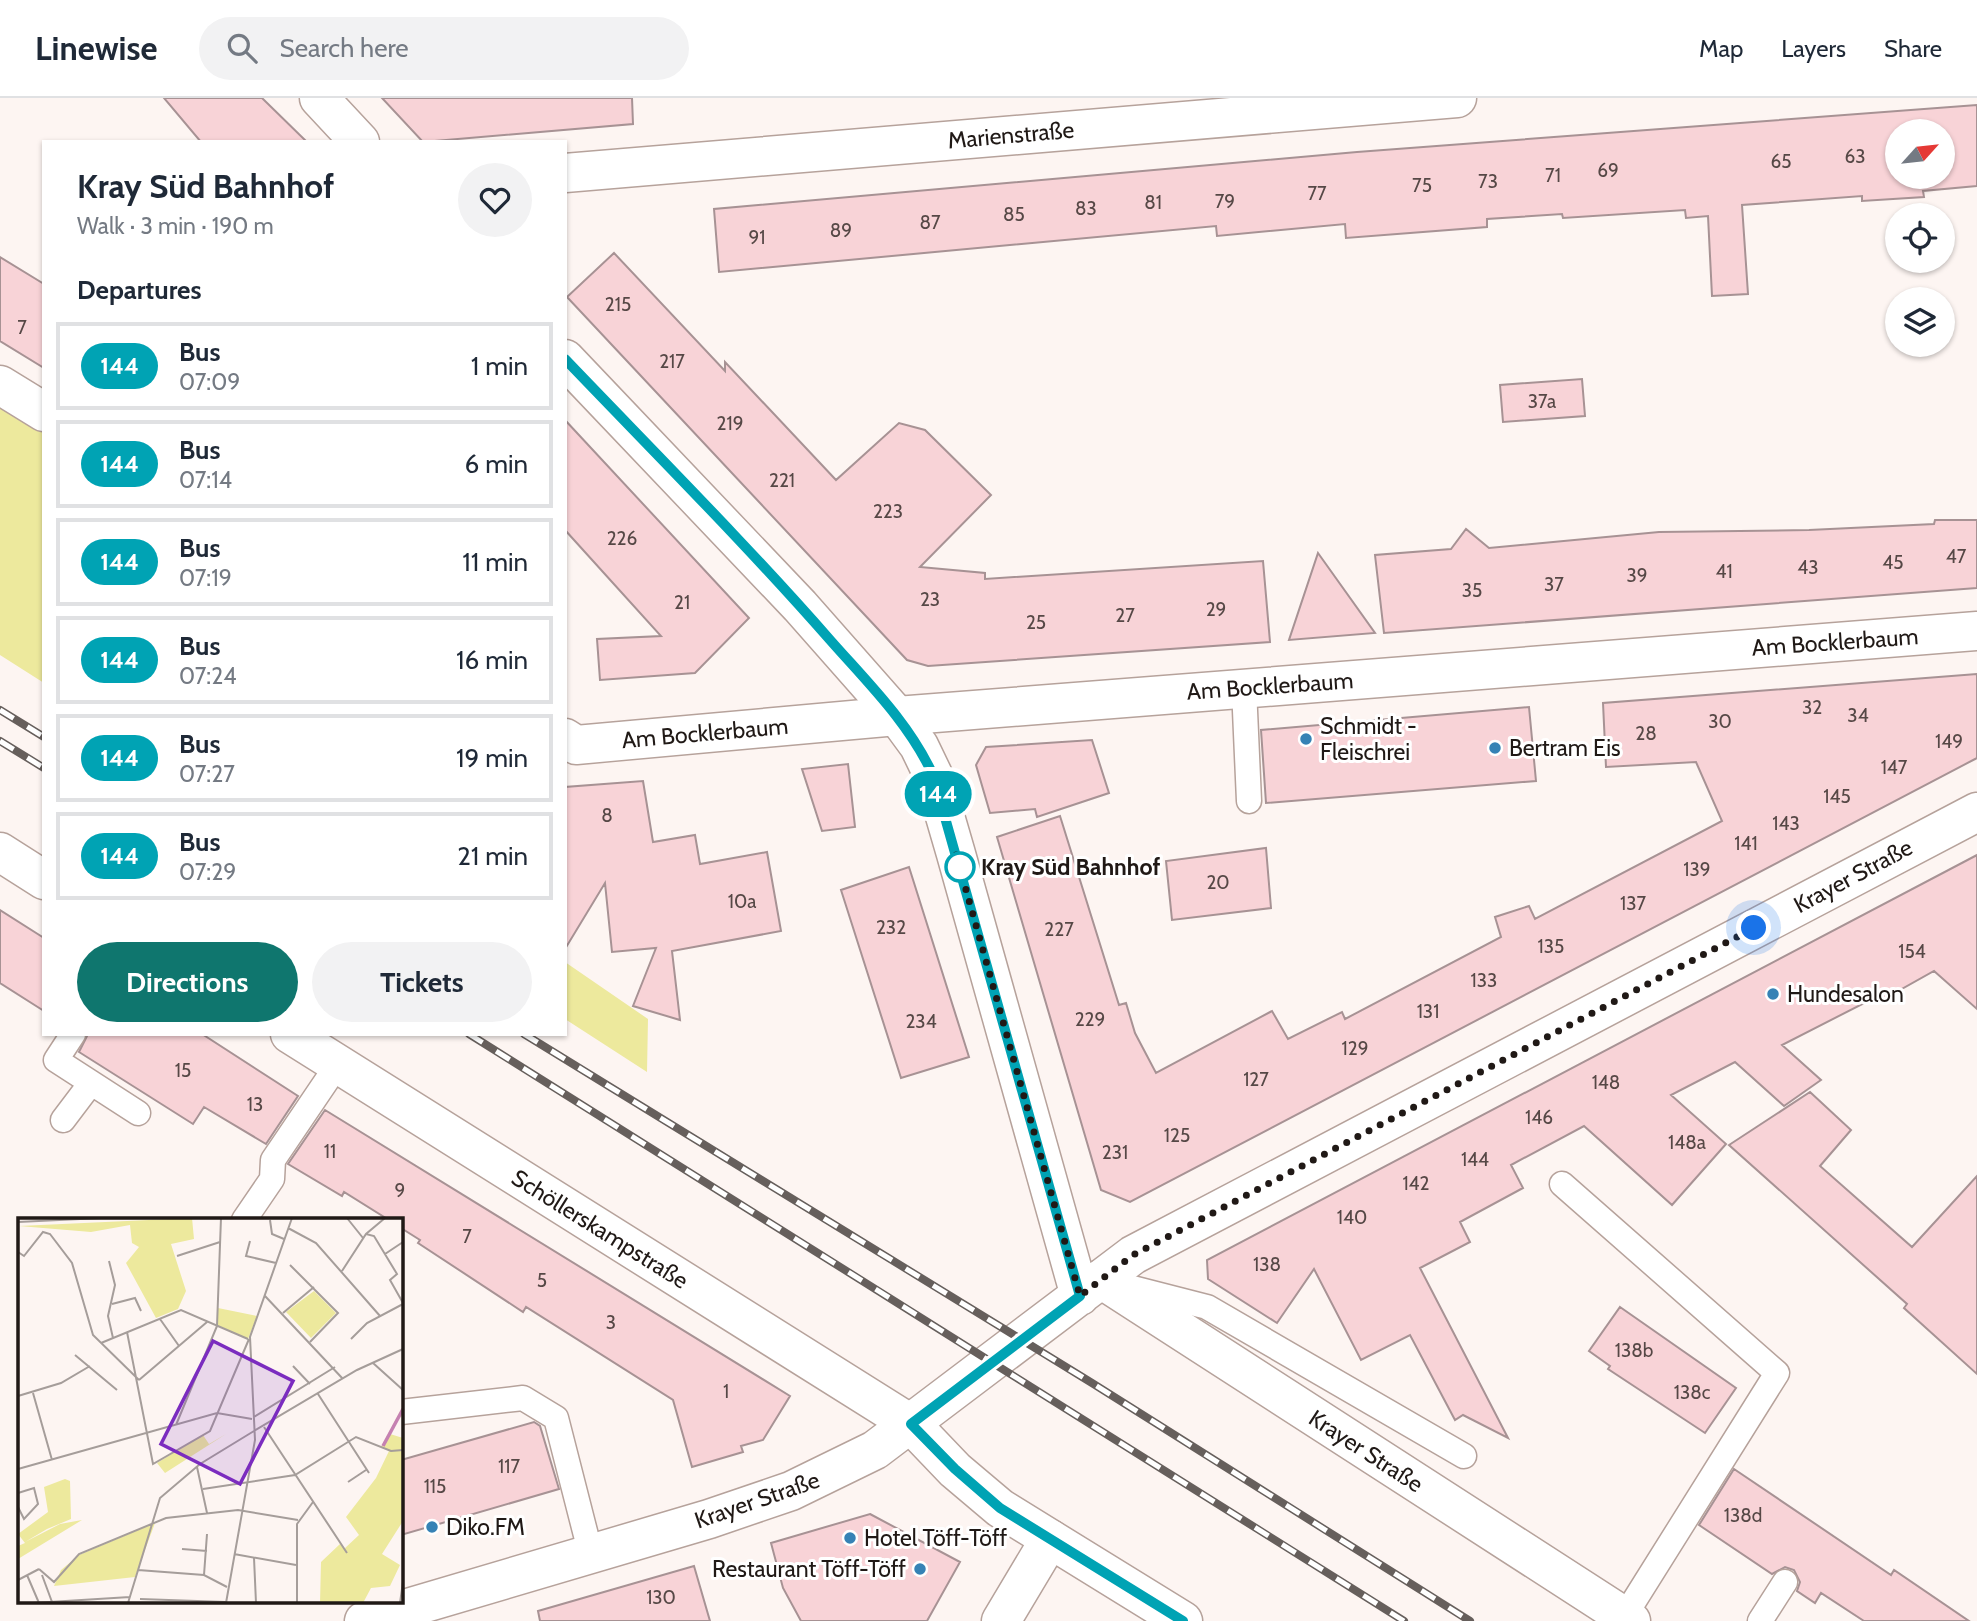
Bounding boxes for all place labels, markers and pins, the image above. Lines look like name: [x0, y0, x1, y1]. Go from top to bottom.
place label: Schmidt - Fleischrei: [1320, 712, 1417, 766]
marker: Schmidt - Fleischrei: [1298, 731, 1314, 747]
place label: Bertram Eis: [1509, 734, 1621, 762]
marker: Bertram Eis: [1487, 740, 1503, 756]
marker: Kray Süd Bahnhof: [945, 852, 975, 882]
place label: Kray Süd Bahnhof: [981, 853, 1160, 881]
place label: Hundesalon: [1787, 980, 1904, 1008]
marker: Hundesalon: [1765, 986, 1781, 1002]
place label: Diko.FM: [446, 1513, 525, 1541]
marker: Diko.FM: [424, 1519, 440, 1535]
place label: Hotel Töff-Töff: [864, 1524, 1008, 1552]
marker: Hotel Töff-Töff: [842, 1530, 858, 1546]
place label: Restaurant Töff-Töff: [712, 1555, 906, 1583]
marker: Restaurant Töff-Töff: [912, 1561, 928, 1577]

